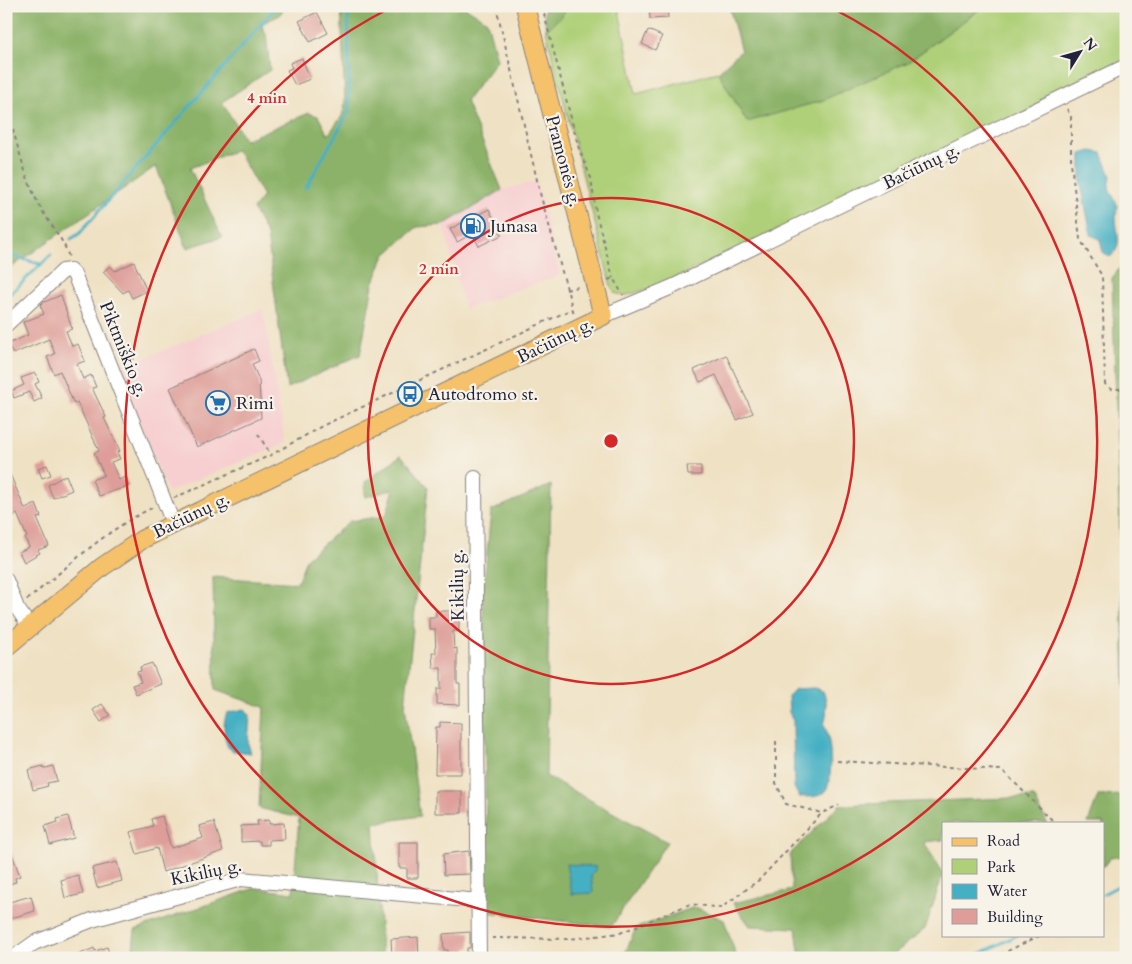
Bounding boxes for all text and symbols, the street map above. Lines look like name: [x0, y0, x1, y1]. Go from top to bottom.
north arrow: [1054, 28, 1104, 78]
text: N: [1079, 34, 1101, 55]
text: 4 min: [247, 88, 287, 108]
street label: Pramonės g.: [539, 113, 588, 210]
street label: Bačiūnų g.: [879, 137, 964, 196]
fuel station icon: Junasa: [460, 213, 486, 239]
place label: Junasa: [487, 214, 538, 239]
text: 2 min: [419, 259, 459, 279]
street label: Piktmiškio g.: [93, 298, 154, 401]
street label: Bačiūnų g.: [513, 311, 598, 370]
bus stop icon: Autodromo st.: [397, 381, 423, 407]
place label: Autodromo st.: [428, 382, 538, 407]
supermarket icon: Rimi: [205, 390, 231, 416]
place label: Rimi: [236, 391, 274, 416]
centre of rings: [602, 432, 620, 450]
street label: Bačiūnų g.: [149, 486, 234, 545]
street label: Kikilių g.: [444, 549, 471, 621]
legend: [942, 822, 1104, 936]
text: Road: [987, 831, 1020, 851]
street label: Kikilių g.: [168, 853, 244, 892]
text: Park: [987, 857, 1016, 877]
text: Water: [986, 881, 1028, 901]
text: Building: [987, 907, 1043, 927]

